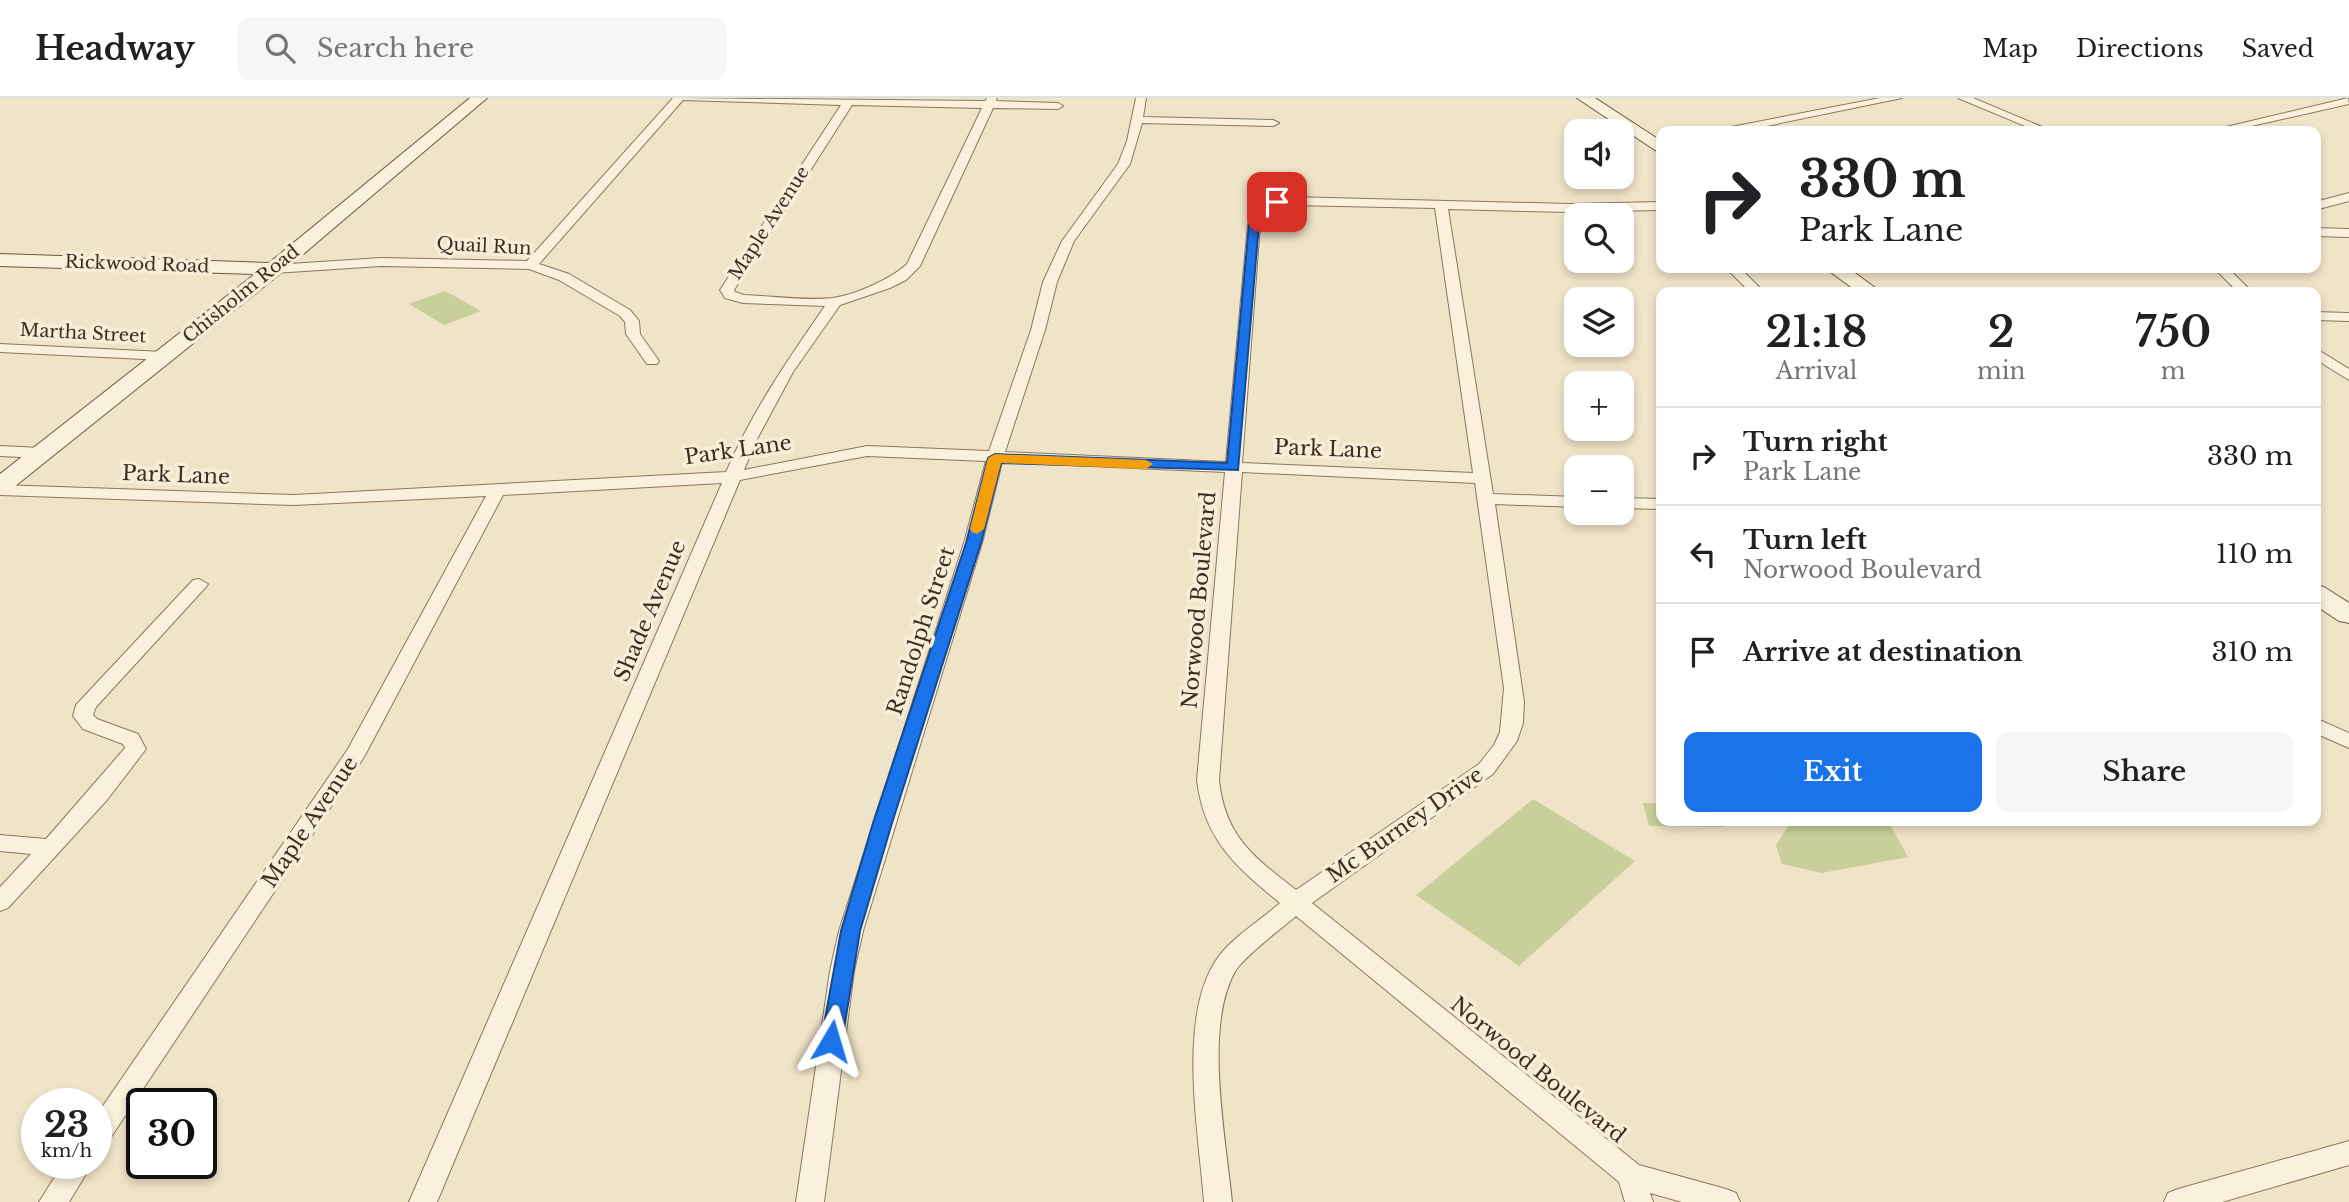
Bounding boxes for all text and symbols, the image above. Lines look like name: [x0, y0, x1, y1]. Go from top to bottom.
search box: [237, 17, 727, 80]
text: Headway: [35, 28, 195, 69]
icon: search: [261, 29, 299, 67]
text: Search here: [317, 32, 474, 64]
text: Map: [1982, 34, 2038, 63]
text: Directions: [2076, 34, 2204, 63]
text: Saved: [2242, 34, 2314, 63]
map controls: [1564, 119, 1634, 525]
button: sound: [1564, 119, 1634, 189]
text: 330 m: [1799, 149, 1966, 210]
icon: right: [1684, 154, 1775, 245]
street label: Maple Avenue: [724, 162, 814, 284]
pin: [1247, 172, 1307, 232]
icon: arrive: [1258, 183, 1296, 221]
button: search: [1564, 203, 1634, 273]
text: Park Lane: [1799, 210, 1963, 250]
street label: Quail Run: [436, 233, 532, 259]
street label: Chisholm Road: [178, 240, 304, 348]
street label: Rickwood Road: [64, 250, 210, 278]
button: layers: [1564, 287, 1634, 357]
text: 21:18: [1765, 306, 1867, 358]
text: 2: [1988, 306, 2015, 358]
text: 750: [2135, 306, 2212, 358]
street label: Martha Street: [19, 319, 147, 347]
text: Arrival: [1776, 357, 1857, 385]
text: min: [1977, 357, 2025, 385]
text: m: [2161, 357, 2186, 385]
button: +: [1564, 371, 1634, 441]
text: Turn right: [1743, 426, 1888, 458]
street label: Park Lane: [683, 430, 793, 470]
street label: Park Lane: [1274, 434, 1382, 464]
icon: right: [1684, 437, 1722, 475]
text: 330 m: [2207, 440, 2293, 472]
button: −: [1564, 455, 1634, 525]
text: Park Lane: [1743, 458, 1861, 486]
street label: Park Lane: [122, 460, 230, 490]
street label: Norwood Boulevard: [1177, 490, 1221, 710]
text: Turn left: [1743, 524, 1867, 556]
icon: left: [1684, 535, 1722, 573]
street label: Shade Avenue: [609, 536, 691, 686]
text: 110 m: [2216, 538, 2293, 570]
street label: Randolph Street: [882, 544, 960, 718]
text: Norwood Boulevard: [1743, 556, 1982, 584]
icon: arrive: [1684, 633, 1722, 671]
text: Arrive at destination: [1743, 636, 2023, 668]
text: 310 m: [2211, 636, 2293, 668]
button: Exit: [1684, 732, 1982, 812]
button: Share: [1996, 732, 2293, 812]
street label: Maple Avenue: [257, 751, 363, 893]
street label: Mc Burney Drive: [1322, 761, 1488, 889]
street label: Norwood Boulevard: [1445, 991, 1631, 1149]
position arrow: [794, 1004, 868, 1078]
speed limit sign: 30: [126, 1088, 217, 1179]
text: 23: [44, 1103, 89, 1146]
text: km/h: [41, 1140, 92, 1162]

